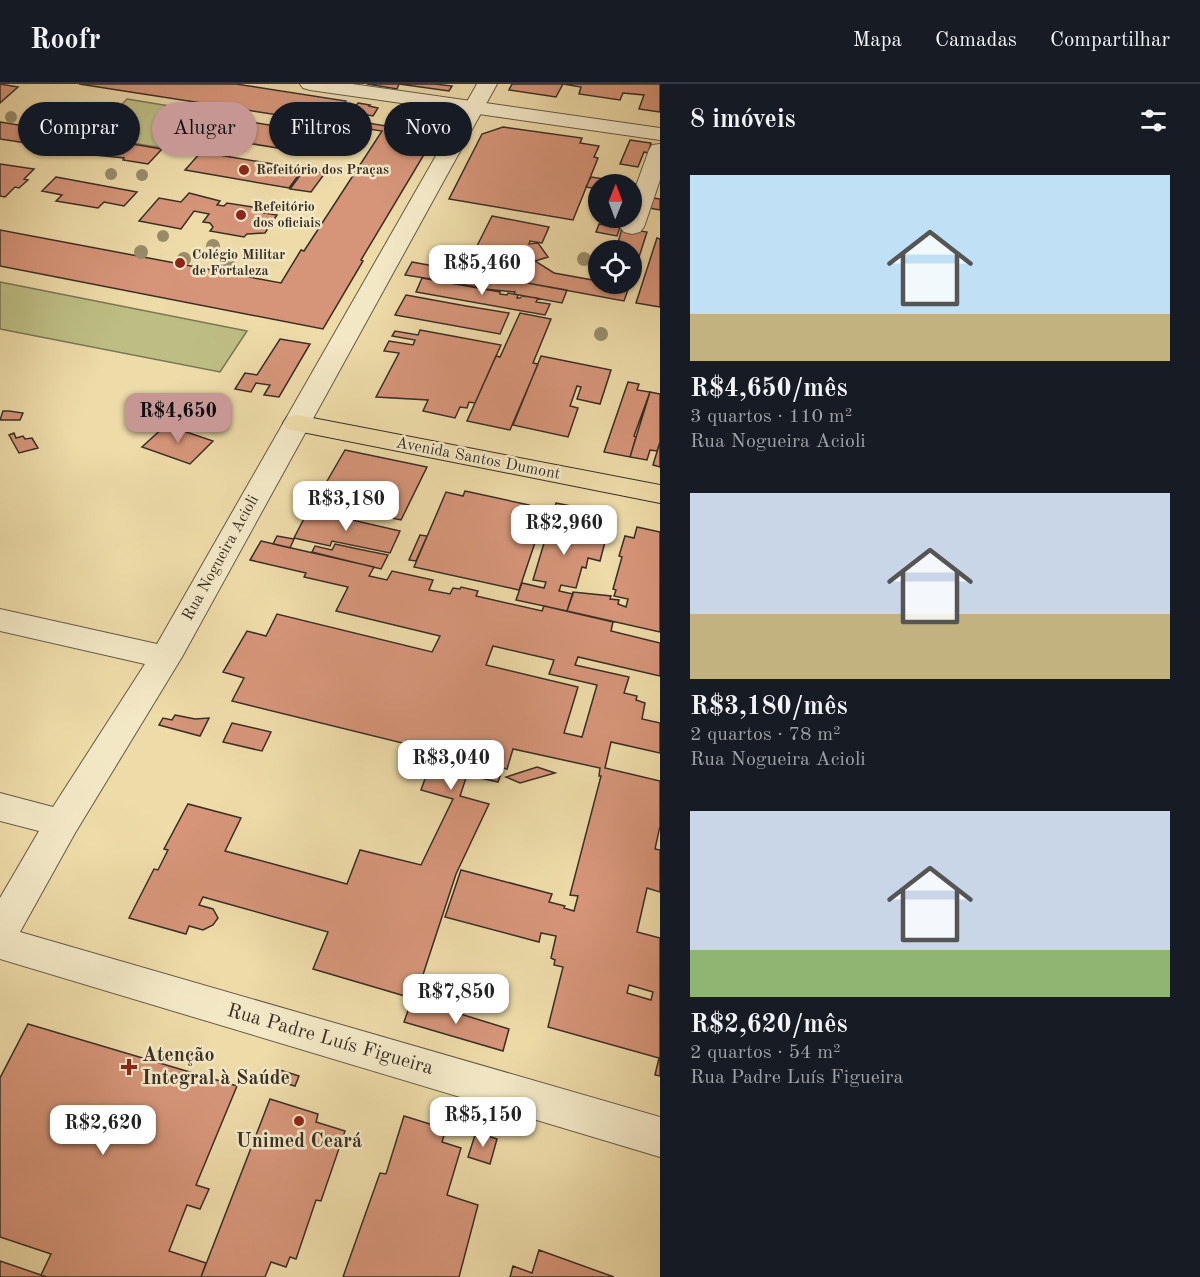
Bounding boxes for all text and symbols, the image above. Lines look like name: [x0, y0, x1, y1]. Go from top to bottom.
text: Roofr: [30, 27, 101, 55]
text: Mapa: [853, 30, 902, 51]
text: Camadas: [935, 30, 1017, 51]
text: Compartilhar: [1050, 30, 1170, 51]
chip: Comprar: [18, 102, 140, 156]
chip: Alugar: [152, 102, 257, 156]
chip: Filtros: [269, 102, 372, 156]
chip: Novo: [384, 102, 472, 156]
icon: filters: [1137, 104, 1170, 137]
text: 8 imóveis: [690, 107, 796, 133]
marker: Refeitório dos Praças: [237, 163, 251, 177]
place label: Refeitório dos Praças: [256, 163, 389, 177]
north arrow: [588, 174, 642, 228]
map controls: [588, 174, 642, 294]
place label: Refeitório dos oficiais: [253, 200, 320, 230]
marker: Refeitório dos oficiais: [234, 208, 248, 222]
icon: home: [876, 214, 984, 322]
button: locate: [588, 240, 642, 294]
pin: R$5,460: [427, 245, 537, 296]
place label: Colégio Militar de Fortaleza: [192, 248, 285, 278]
text: R$5,460: [443, 254, 521, 274]
marker: Colégio Militar de Fortaleza: [173, 256, 187, 270]
text: R$4,650/mês: [690, 376, 848, 402]
pin: R$4,650: [123, 393, 233, 444]
text: R$4,650: [139, 402, 217, 422]
text: 3 quartos · 110 m²: [690, 407, 852, 427]
text: Rua Nogueira Acioli: [690, 432, 866, 452]
street label: Avenida Santos Dumont: [394, 435, 562, 483]
pin: R$3,180: [291, 481, 401, 532]
text: R$3,180: [307, 490, 385, 510]
street label: Rua Nogueira Acioli: [180, 493, 262, 623]
pin: R$2,960: [509, 505, 619, 556]
text: R$2,960: [525, 514, 603, 534]
icon: home: [876, 532, 984, 640]
text: R$3,180/mês: [690, 694, 848, 720]
text: 2 quartos · 78 m²: [690, 725, 841, 745]
pin: R$3,040: [396, 740, 506, 791]
text: R$3,040: [412, 749, 490, 769]
text: Rua Nogueira Acioli: [690, 750, 866, 770]
icon: home: [876, 850, 984, 958]
pin: R$7,850: [401, 974, 511, 1025]
text: R$7,850: [417, 983, 495, 1003]
street label: Rua Padre Luís Figueira: [225, 1001, 435, 1079]
text: R$2,620/mês: [690, 1012, 848, 1038]
text: 2 quartos · 54 m²: [690, 1043, 841, 1063]
place label: Atenção Integral à Saúde: [142, 1046, 290, 1089]
marker: Atenção Integral à Saúde: [120, 1058, 138, 1076]
text: Rua Padre Luís Figueira: [690, 1068, 903, 1088]
pin: R$5,150: [428, 1097, 538, 1148]
pin: R$2,620: [48, 1105, 158, 1156]
text: R$5,150: [444, 1106, 522, 1126]
text: R$2,620: [64, 1114, 142, 1134]
marker: Unimed Ceará: [292, 1114, 306, 1128]
place label: Unimed Ceará: [236, 1132, 362, 1152]

